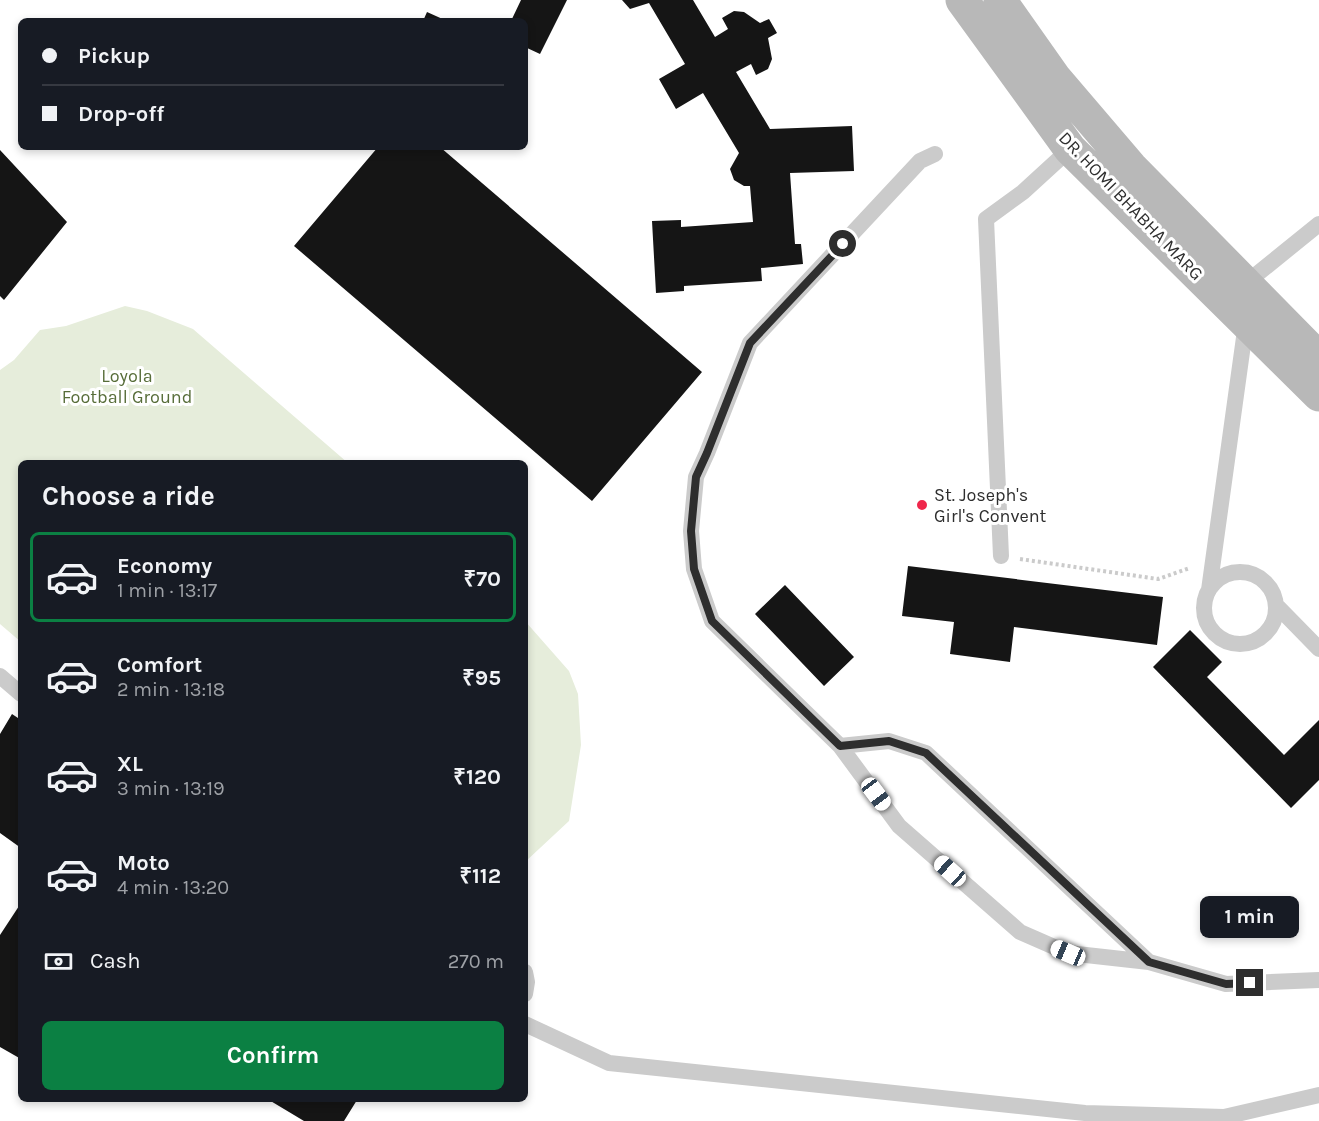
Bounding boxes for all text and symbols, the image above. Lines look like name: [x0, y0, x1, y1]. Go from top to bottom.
text: Pickup: [78, 43, 150, 69]
text: Drop-off: [78, 101, 164, 127]
street label: DR. HOMI BHABHA MARG: [1054, 127, 1208, 285]
route start: [829, 230, 856, 257]
park label: Loyola Football Ground: [62, 365, 192, 408]
text: Choose a ride: [42, 480, 215, 512]
place label: St. Joseph's Girl's Convent: [934, 484, 1047, 527]
marker: St. Joseph's Girl's Convent: [915, 498, 929, 512]
icon: car: [45, 550, 99, 604]
text: Economy: [117, 553, 212, 579]
text: ₹70: [464, 566, 501, 592]
text: 1 min · 13:17: [117, 579, 217, 602]
icon: car: [45, 649, 99, 703]
text: Comfort: [117, 652, 202, 678]
text: ₹95: [462, 665, 501, 691]
text: 2 min · 13:18: [117, 678, 225, 701]
icon: car: [45, 748, 99, 802]
text: XL: [117, 751, 143, 777]
text: ₹120: [453, 764, 501, 790]
car: [858, 774, 894, 814]
text: 3 min · 13:19: [117, 777, 225, 800]
icon: car: [45, 847, 99, 901]
text: Moto: [117, 850, 170, 876]
car: [931, 852, 969, 890]
text: ₹112: [459, 863, 501, 889]
text: 4 min · 13:20: [117, 876, 229, 899]
callout: 1 min: [1200, 896, 1300, 938]
text: 1 min: [1224, 905, 1275, 928]
car: [1048, 938, 1088, 968]
icon: cash: [42, 945, 75, 978]
text: Cash: [90, 948, 140, 974]
text: 270 m: [448, 950, 504, 973]
route end: [1236, 969, 1263, 996]
button: Confirm: [42, 1021, 504, 1090]

